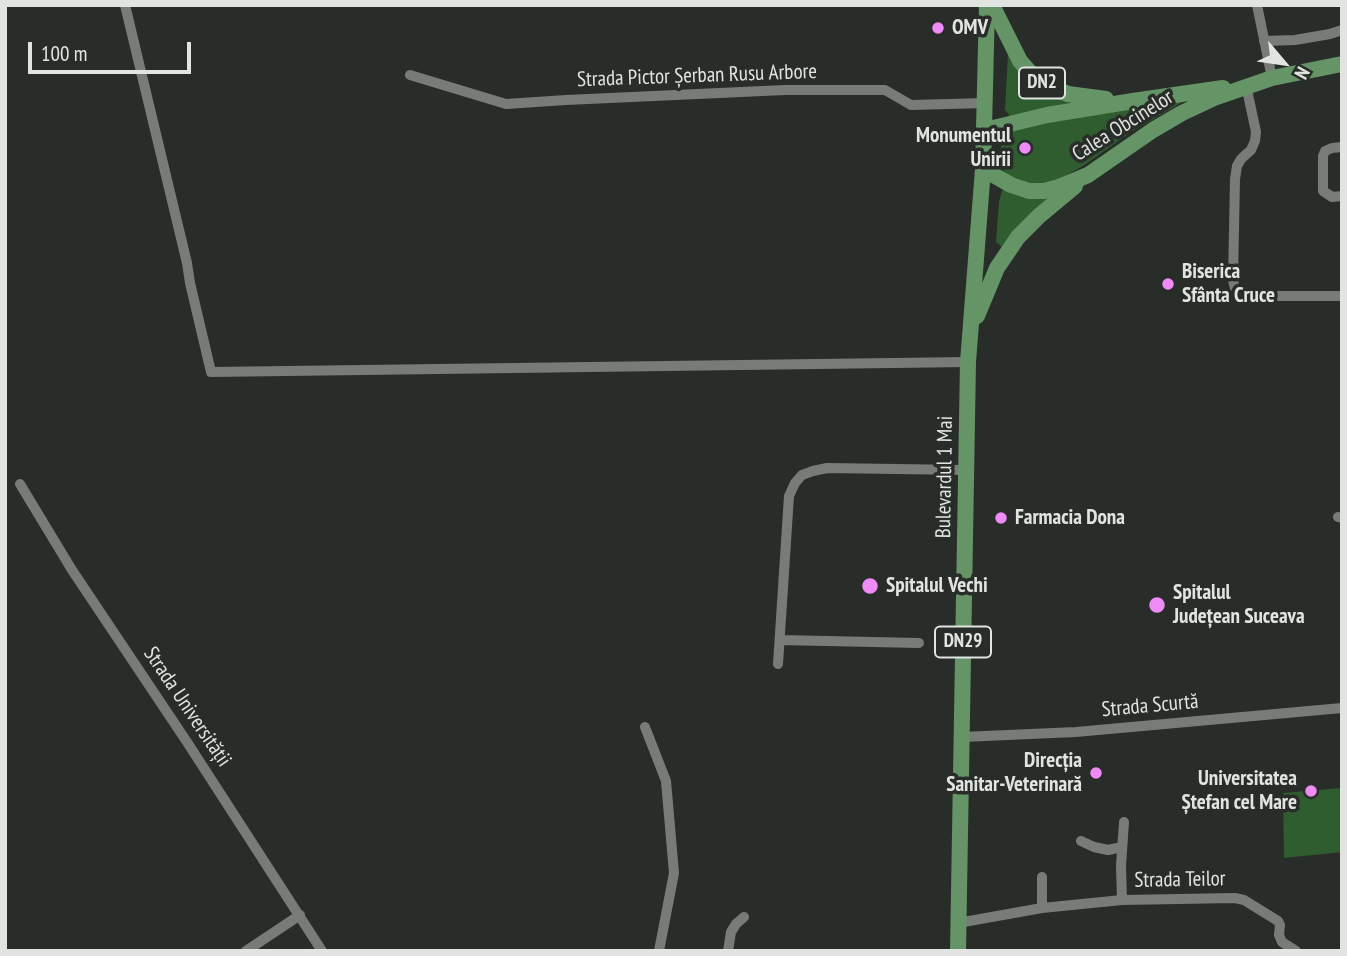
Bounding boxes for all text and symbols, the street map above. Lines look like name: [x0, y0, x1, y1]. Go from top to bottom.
place label: OMV: [952, 15, 988, 41]
marker: OMV: [930, 20, 946, 36]
scale bar: [32, 28, 194, 72]
north arrow: [1249, 28, 1319, 98]
text: 100 m: [41, 40, 87, 67]
street label: Strada Pictor Șerban Rusu Arbore: [577, 59, 817, 93]
text: N: [1289, 63, 1315, 83]
road number: DN2: [1019, 68, 1065, 99]
street label: Calea Obcinelor: [1068, 85, 1178, 167]
place label: Monumentul Unirii: [916, 123, 1011, 173]
marker: Monumentul Unirii: [1017, 140, 1033, 156]
place label: Biserica Sfânta Cruce: [1182, 259, 1275, 309]
marker: Biserica Sfânta Cruce: [1160, 276, 1176, 292]
street label: Bulevardul 1 Mai: [931, 416, 959, 538]
place label: Farmacia Dona: [1015, 505, 1125, 531]
marker: Farmacia Dona: [993, 510, 1009, 526]
place label: Spitalul Vechi: [886, 573, 988, 599]
marker: Spitalul Vechi: [860, 576, 880, 596]
place label: Spitalul Județean Suceava: [1173, 580, 1305, 630]
marker: Spitalul Județean Suceava: [1147, 595, 1167, 615]
road number: DN29: [935, 626, 991, 657]
street label: Strada Universității: [138, 642, 236, 772]
street label: Strada Scurtă: [1101, 689, 1199, 723]
place label: Direcția Sanitar-Veterinară: [946, 748, 1082, 798]
marker: Direcția Sanitar-Veterinară: [1088, 765, 1104, 781]
place label: Universitatea Ștefan cel Mare: [1181, 766, 1297, 816]
marker: Universitatea Ștefan cel Mare: [1303, 783, 1319, 799]
street label: Strada Teilor: [1134, 867, 1226, 893]

